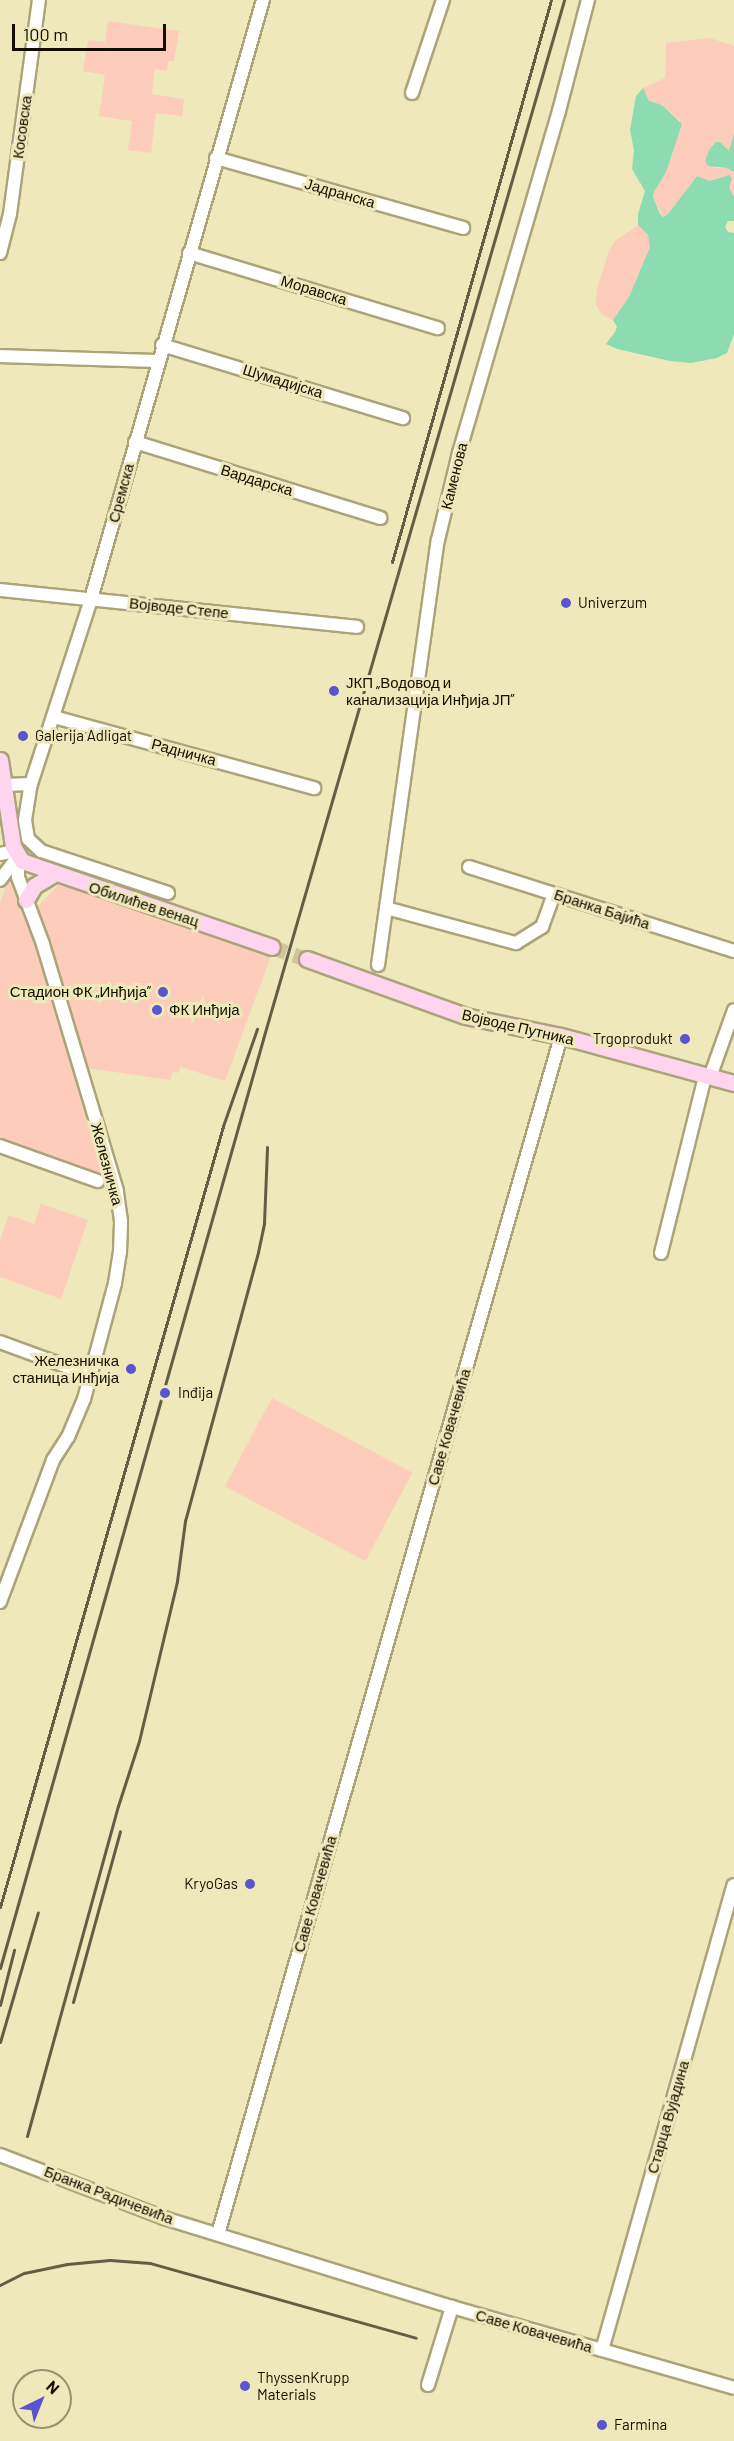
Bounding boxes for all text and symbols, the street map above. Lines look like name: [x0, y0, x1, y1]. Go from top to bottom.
scale bar: [15, 12, 170, 50]
text: 100 m: [23, 23, 68, 45]
street label: Косовска: [9, 94, 35, 160]
street label: Јадранска: [303, 174, 377, 212]
street label: Моравска: [279, 271, 349, 309]
street label: Шумадијска: [241, 360, 325, 402]
street label: Каменова: [437, 441, 471, 511]
street label: Вардарска: [219, 460, 295, 500]
street label: Сремска: [104, 461, 138, 525]
street label: Војводе Степе: [128, 594, 230, 622]
place label: Univerzum: [578, 594, 647, 612]
marker: Univerzum: [559, 596, 573, 610]
place label: ЈКП „Водовод и канализација Инђија ЈП”: [346, 673, 515, 708]
marker: ЈКП „Водовод и канализација Инђија ЈП”: [327, 684, 341, 698]
place label: Galerija Adligat: [35, 727, 132, 745]
marker: Galerija Adligat: [16, 729, 30, 743]
street label: Радничка: [150, 735, 218, 769]
street label: Обилићев венац: [87, 878, 201, 930]
street label: Бранка Бајића: [552, 885, 652, 933]
place label: Стадион ФК „Инђија”: [10, 983, 151, 1001]
marker: Стадион ФК „Инђија”: [156, 985, 170, 999]
place label: ФК Инђија: [169, 1001, 240, 1019]
marker: ФК Инђија: [150, 1003, 164, 1017]
street label: Војводе Путника: [460, 1005, 576, 1049]
place label: Trgoprodukt: [593, 1030, 673, 1048]
marker: Trgoprodukt: [678, 1032, 692, 1046]
street label: Железничка: [87, 1121, 127, 1207]
place label: Железничка станица Инђија: [12, 1351, 119, 1386]
marker: Железничка станица Инђија: [124, 1362, 138, 1376]
street label: Саве Ковачевића: [424, 1367, 474, 1487]
marker: Inđija: [156, 1384, 174, 1402]
place label: Inđija: [178, 1384, 213, 1402]
street label: Саве Ковачевића: [290, 1834, 340, 1954]
place label: KryoGas: [184, 1875, 238, 1893]
marker: KryoGas: [243, 1877, 257, 1891]
street label: Старца Вујадина: [643, 2058, 693, 2176]
street label: Бранка Радичевића: [42, 2162, 176, 2228]
street label: Саве Ковачевића: [474, 2306, 594, 2356]
place label: ThyssenKrupp Materials: [257, 2368, 349, 2403]
north arrow: [12, 2369, 72, 2429]
text: N: [43, 2376, 64, 2398]
marker: ThyssenKrupp Materials: [238, 2379, 252, 2393]
place label: Farmina: [614, 2416, 667, 2434]
marker: Farmina: [595, 2418, 609, 2432]

